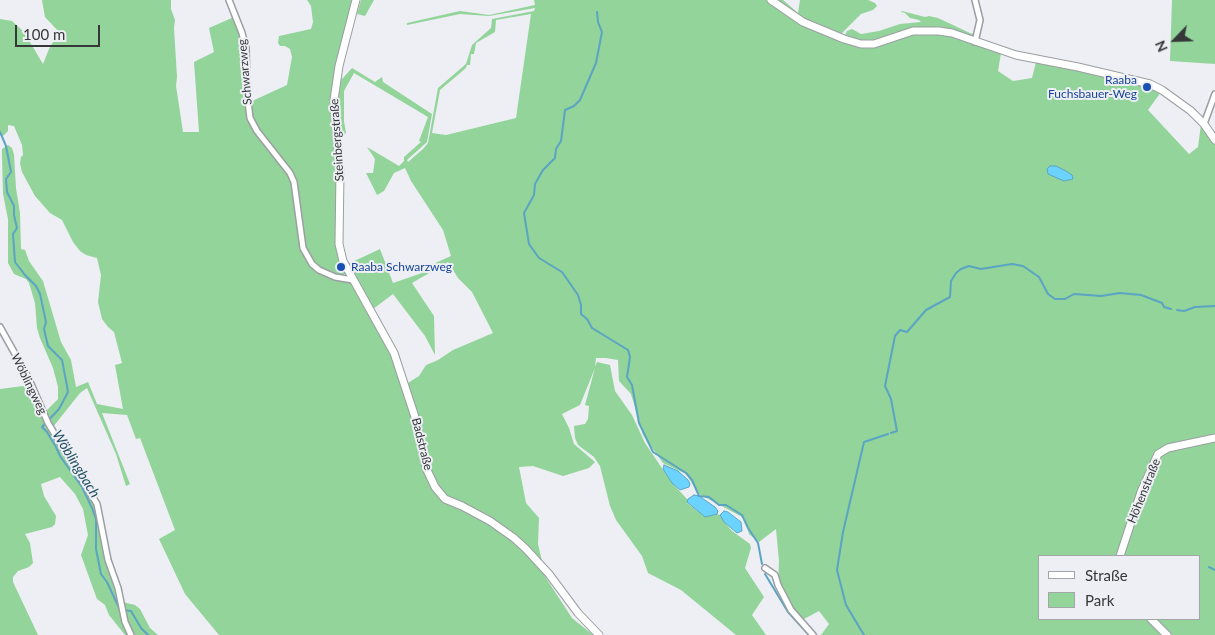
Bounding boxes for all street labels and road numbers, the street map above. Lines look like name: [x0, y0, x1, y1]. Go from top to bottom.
street label: Schwarzweg: [235, 39, 255, 105]
street label: Steinbergstraße: [327, 98, 347, 182]
street label: Wöblingweg: [8, 351, 50, 417]
street label: Badstraße: [409, 416, 435, 472]
street label: Höhenstraße: [1124, 457, 1164, 525]

